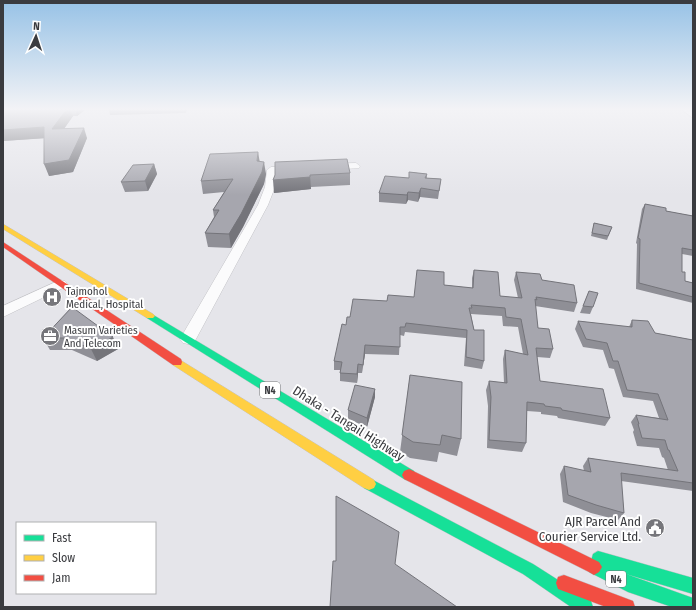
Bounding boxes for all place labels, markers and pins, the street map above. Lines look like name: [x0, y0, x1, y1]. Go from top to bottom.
place label: Tajmohol Medical, Hospital: [66, 285, 143, 311]
hospital icon: Tajmohol Medical, Hospital: [41, 286, 63, 308]
place label: Masum Varieties And Telecom: [64, 324, 138, 350]
office icon: Masum Varieties And Telecom: [39, 325, 61, 347]
place label: AJR Parcel And Courier Service Ltd.: [539, 514, 641, 544]
public building icon: AJR Parcel And Courier Service Ltd.: [644, 517, 666, 539]

